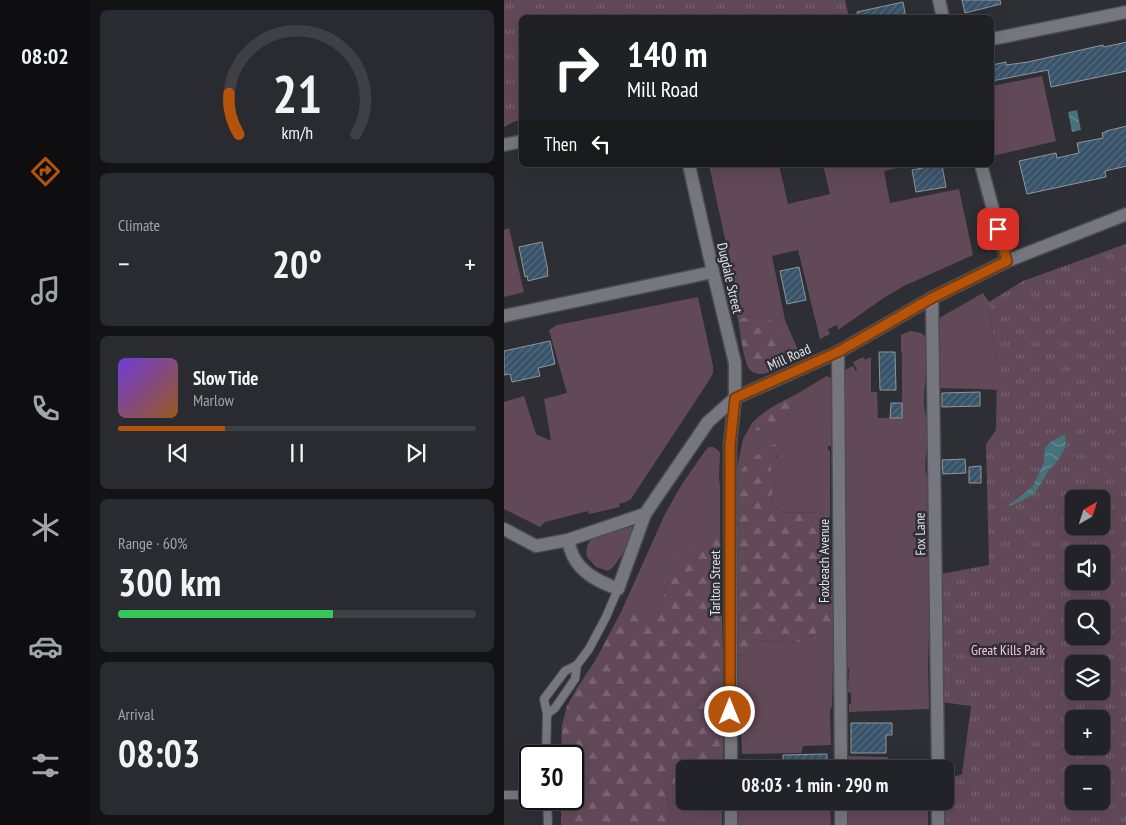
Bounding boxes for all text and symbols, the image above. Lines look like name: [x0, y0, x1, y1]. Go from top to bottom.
text: 140 m: [627, 31, 708, 77]
icon: right: [544, 35, 609, 100]
text: 08:02: [21, 42, 69, 70]
text: 21: [272, 60, 322, 127]
text: Mill Road: [627, 75, 698, 103]
text: km/h: [281, 121, 313, 144]
icon: left: [587, 130, 615, 158]
text: Then: [544, 132, 577, 156]
icon: directions: [28, 154, 63, 189]
pin: [977, 208, 1019, 250]
text: Climate: [118, 215, 160, 235]
icon: arrive: [984, 215, 1012, 243]
text: 20°: [272, 239, 322, 288]
street label: Dugdale Street: [713, 241, 747, 315]
text: −: [118, 245, 130, 282]
text: +: [464, 245, 476, 282]
icon: music: [28, 273, 63, 308]
street label: Mill Road: [765, 340, 813, 374]
text: Slow Tide: [193, 366, 258, 390]
text: Marlow: [193, 390, 234, 410]
icon: phone: [28, 391, 63, 426]
icon: previous: [164, 439, 192, 467]
icon: pause: [283, 439, 311, 467]
icon: next: [402, 439, 430, 467]
north arrow: [1065, 490, 1110, 535]
map controls: [1065, 490, 1110, 810]
icon: climate: [28, 510, 63, 545]
street label: Fox Lane: [911, 512, 929, 556]
street label: Foxbeach Avenue: [815, 519, 833, 603]
text: Range · 60%: [118, 533, 187, 553]
button: sound: [1065, 545, 1110, 590]
street label: Tarlton Street: [706, 550, 724, 616]
text: 300 km: [118, 557, 221, 606]
button: search: [1065, 600, 1110, 645]
icon: car: [28, 629, 63, 664]
park label: Great Kills Park: [971, 641, 1046, 659]
button: layers: [1065, 655, 1110, 700]
position arrow: [703, 685, 755, 737]
text: Arrival: [118, 704, 154, 724]
button: +: [1065, 710, 1110, 755]
text: 08:03: [118, 728, 200, 777]
speed limit sign: 30: [519, 745, 584, 810]
icon: filters: [28, 748, 63, 783]
button: −: [1065, 765, 1110, 810]
text: 08:03 · 1 min · 290 m: [742, 773, 888, 797]

